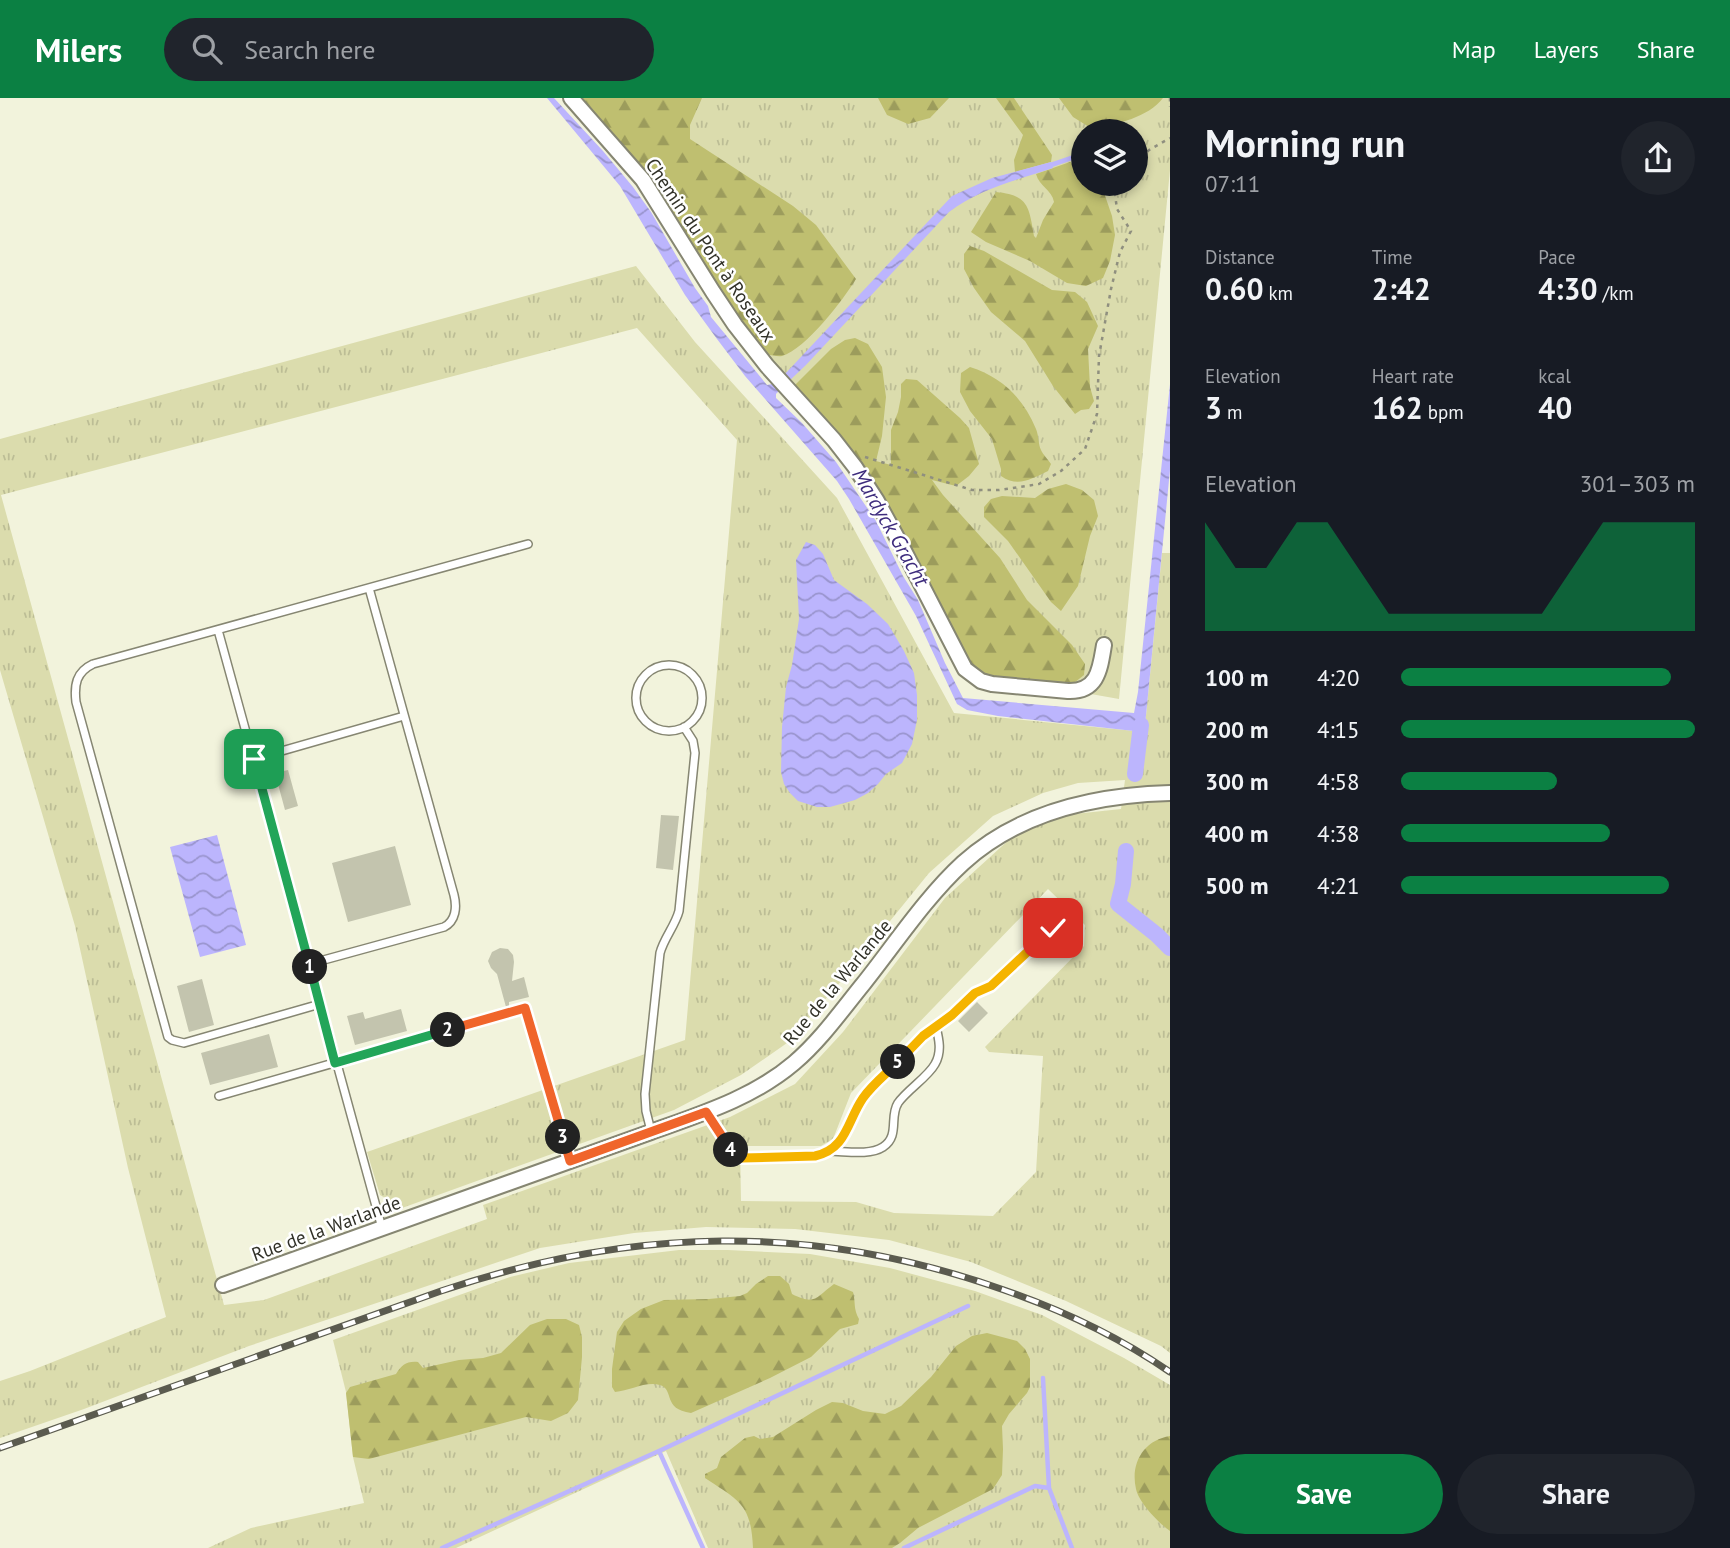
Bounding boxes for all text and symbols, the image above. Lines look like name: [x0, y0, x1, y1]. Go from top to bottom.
search box: [164, 18, 654, 81]
text: Milers: [35, 28, 122, 71]
icon: search: [188, 30, 226, 68]
text: Search here: [244, 33, 375, 66]
text: Map: [1452, 34, 1496, 65]
text: Layers: [1534, 34, 1599, 65]
text: Share: [1637, 34, 1695, 65]
text: Morning run: [1205, 118, 1405, 167]
map controls: [1071, 119, 1148, 196]
button: layers: [1071, 119, 1148, 196]
button: share: [1621, 121, 1695, 195]
street label: Chemin du Pont à Roseaux: [640, 153, 782, 347]
text: 07:11: [1205, 169, 1260, 198]
text: Distance: [1205, 245, 1275, 269]
text: Time: [1372, 245, 1412, 269]
text: Pace: [1538, 245, 1576, 269]
text: 0.60: [1205, 269, 1263, 308]
text: 2:42: [1372, 269, 1431, 308]
text: 4:30: [1538, 269, 1597, 308]
text: km: [1263, 281, 1293, 305]
text: /km: [1597, 281, 1634, 305]
text: Elevation: [1205, 364, 1281, 388]
text: Heart rate: [1372, 364, 1454, 388]
text: kcal: [1538, 364, 1571, 388]
text: 3: [1205, 388, 1222, 427]
text: 162: [1372, 388, 1423, 427]
text: 40: [1538, 388, 1572, 427]
text: m: [1222, 400, 1243, 424]
text: bpm: [1423, 400, 1464, 424]
water label: Mardyck Gracht: [846, 463, 936, 592]
text: Elevation: [1205, 469, 1297, 498]
text: 301–303 m: [1580, 469, 1695, 498]
text: 100 m: [1205, 663, 1268, 692]
text: 4:20: [1317, 663, 1360, 692]
text: 200 m: [1205, 715, 1268, 744]
text: 4:15: [1317, 715, 1360, 744]
pin: [224, 729, 284, 789]
icon: arrive: [235, 740, 273, 778]
text: 300 m: [1205, 767, 1268, 796]
text: 4:58: [1317, 767, 1360, 796]
text: 400 m: [1205, 819, 1268, 848]
text: 4:38: [1317, 819, 1360, 848]
text: 500 m: [1205, 871, 1268, 900]
text: 4:21: [1317, 871, 1360, 900]
pin: [1023, 898, 1083, 958]
icon: check: [1034, 909, 1072, 947]
street label: Rue de la Warlande: [777, 914, 897, 1050]
pin: 1: [292, 950, 328, 984]
text: 1: [304, 954, 315, 978]
pin: 2: [430, 1012, 466, 1048]
text: 2: [442, 1017, 453, 1041]
pin: 5: [880, 1044, 916, 1080]
text: 5: [892, 1049, 903, 1073]
pin: 3: [546, 1119, 580, 1154]
text: 3: [557, 1124, 568, 1148]
pin: 4: [714, 1132, 748, 1168]
text: 4: [725, 1137, 736, 1161]
street label: Rue de la Warlande: [248, 1190, 404, 1266]
button: Save: [1205, 1454, 1443, 1534]
button: Share: [1457, 1454, 1695, 1534]

